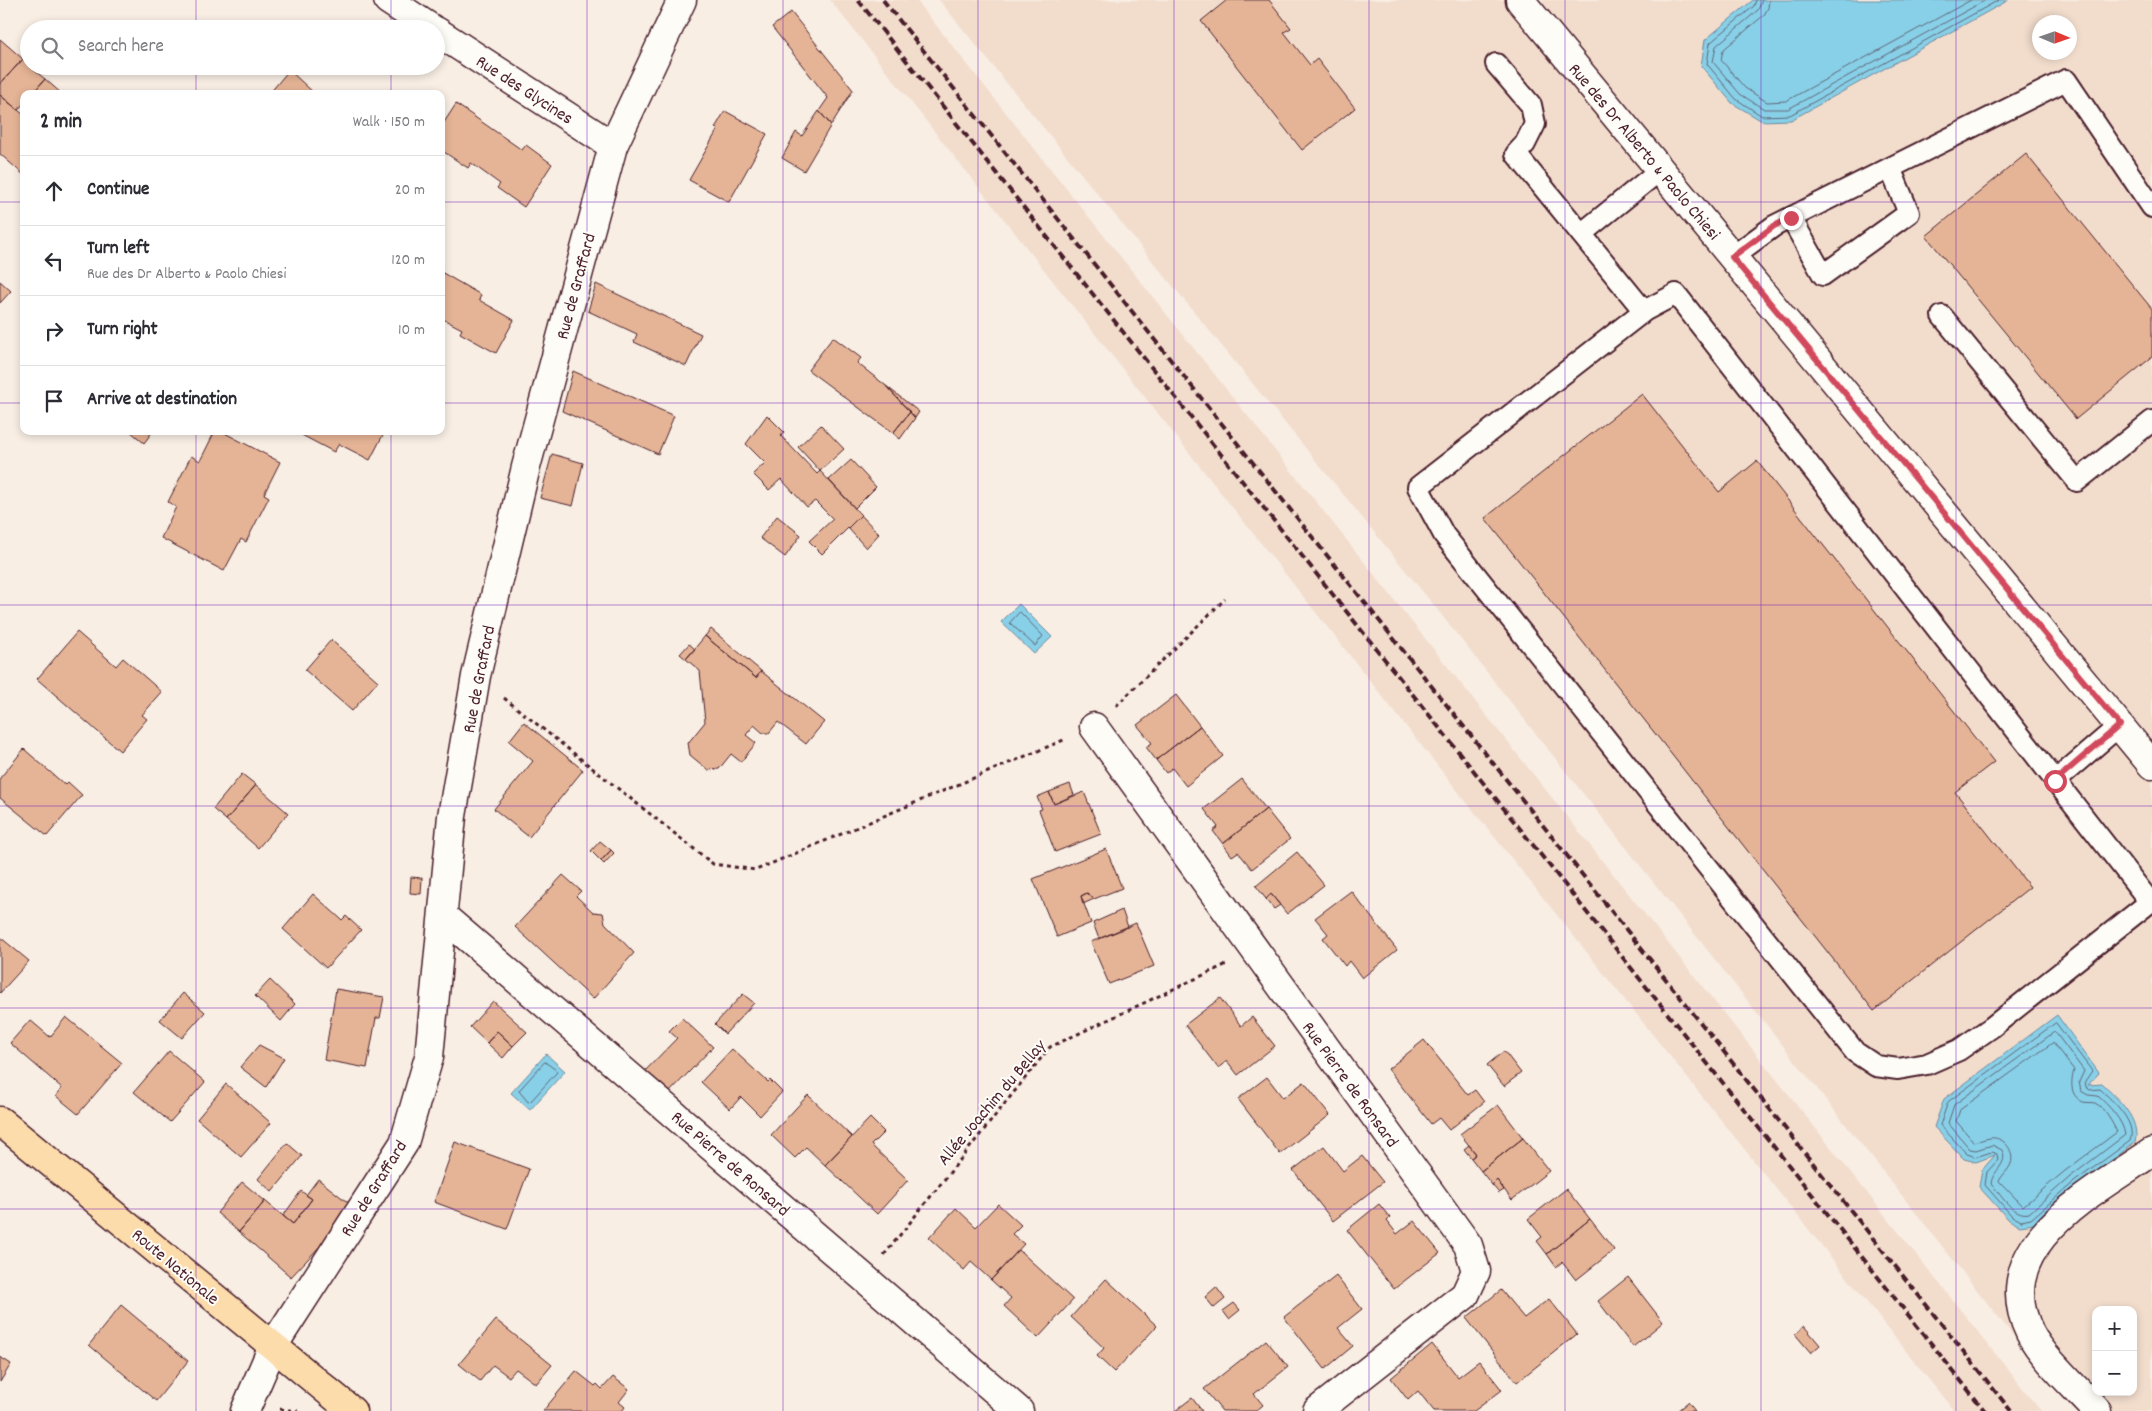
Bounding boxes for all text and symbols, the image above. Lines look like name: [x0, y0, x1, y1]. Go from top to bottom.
north arrow: [2032, 15, 2077, 60]
search box: [20, 20, 445, 75]
icon: search: [38, 34, 66, 62]
text: Search here: [78, 34, 164, 61]
street label: Rue des Glycines: [470, 50, 577, 132]
street label: Rue des Dr Alberto & Paolo Chiesi: [1561, 59, 1725, 247]
text: 2 min: [40, 108, 82, 138]
text: Walk · 150 m: [353, 111, 425, 134]
icon: ahead: [40, 177, 68, 205]
text: Continue: [87, 177, 149, 204]
text: 20 m: [395, 179, 425, 202]
route end: [1780, 207, 1803, 230]
street label: Rue de Graffard: [551, 231, 604, 343]
text: Turn left: [87, 236, 150, 263]
icon: left: [40, 247, 68, 275]
text: 120 m: [391, 249, 425, 272]
text: Rue des Dr Alberto & Paolo Chiesi: [87, 263, 286, 286]
icon: right: [40, 317, 68, 345]
text: Turn right: [87, 317, 158, 344]
text: 10 m: [398, 319, 425, 342]
icon: arrive: [40, 387, 68, 415]
text: Arrive at destination: [87, 387, 237, 414]
street label: Rue de Graffard: [458, 624, 503, 735]
route start: [2044, 770, 2067, 793]
street label: Rue Pierre de Ronsard: [1295, 1017, 1403, 1154]
street label: Allée Joachim du Bellay: [933, 1035, 1054, 1172]
street label: Rue Pierre de Ronsard: [665, 1106, 794, 1224]
street label: Rue de Graffard: [336, 1136, 415, 1242]
street label: Route Nationale: [125, 1224, 224, 1312]
map controls: [2092, 1306, 2137, 1396]
button: +: [2092, 1306, 2137, 1351]
button: −: [2092, 1351, 2137, 1396]

